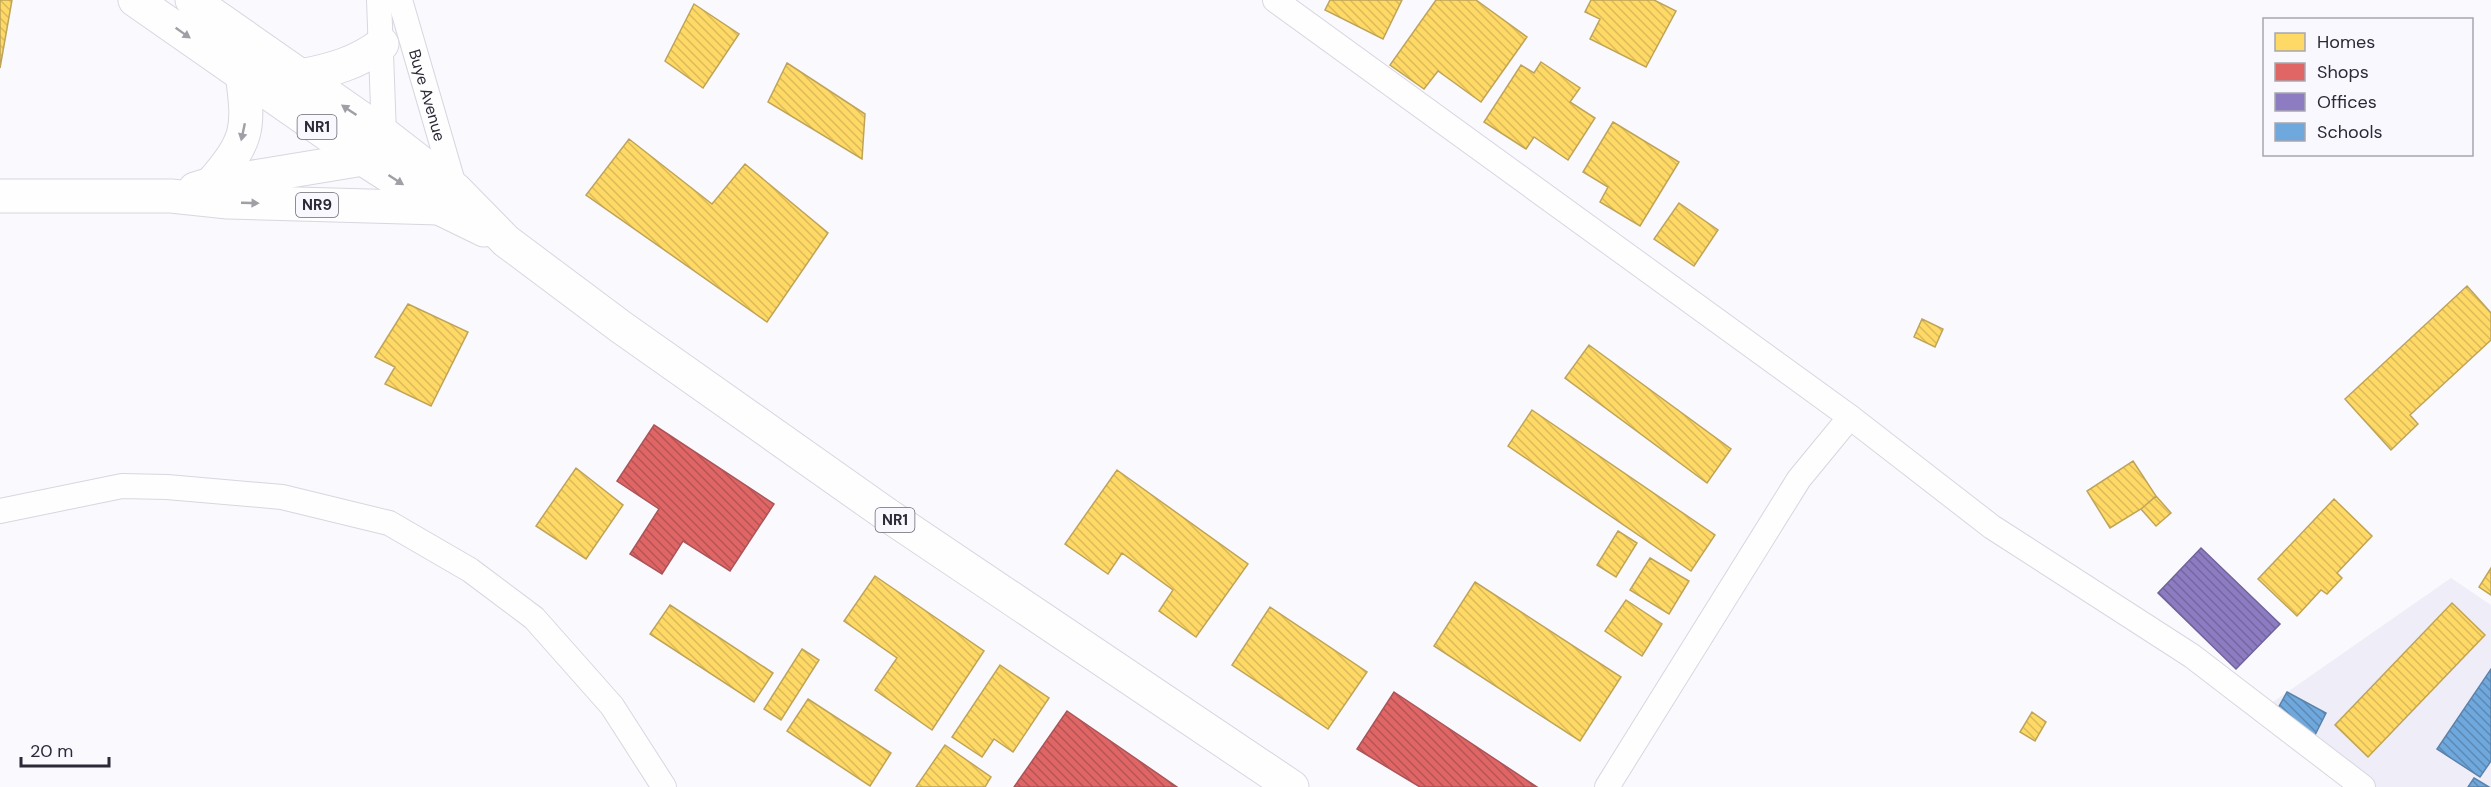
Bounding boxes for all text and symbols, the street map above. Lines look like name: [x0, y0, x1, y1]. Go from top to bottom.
legend: [2263, 18, 2473, 156]
one-way arrow: [175, 27, 191, 39]
text: Homes: [2317, 30, 2375, 54]
street label: Buye Avenue: [404, 47, 451, 143]
text: Shops: [2317, 60, 2369, 84]
text: Offices: [2317, 90, 2377, 114]
one-way arrow: [341, 104, 357, 115]
road number: NR1: [298, 115, 336, 139]
text: Schools: [2317, 120, 2382, 144]
one-way arrow: [238, 123, 248, 141]
one-way arrow: [387, 174, 403, 186]
road number: NR9: [296, 193, 338, 217]
one-way arrow: [240, 198, 259, 207]
road number: NR1: [876, 508, 914, 532]
scale bar: [21, 730, 110, 768]
text: 20 m: [30, 739, 73, 763]

